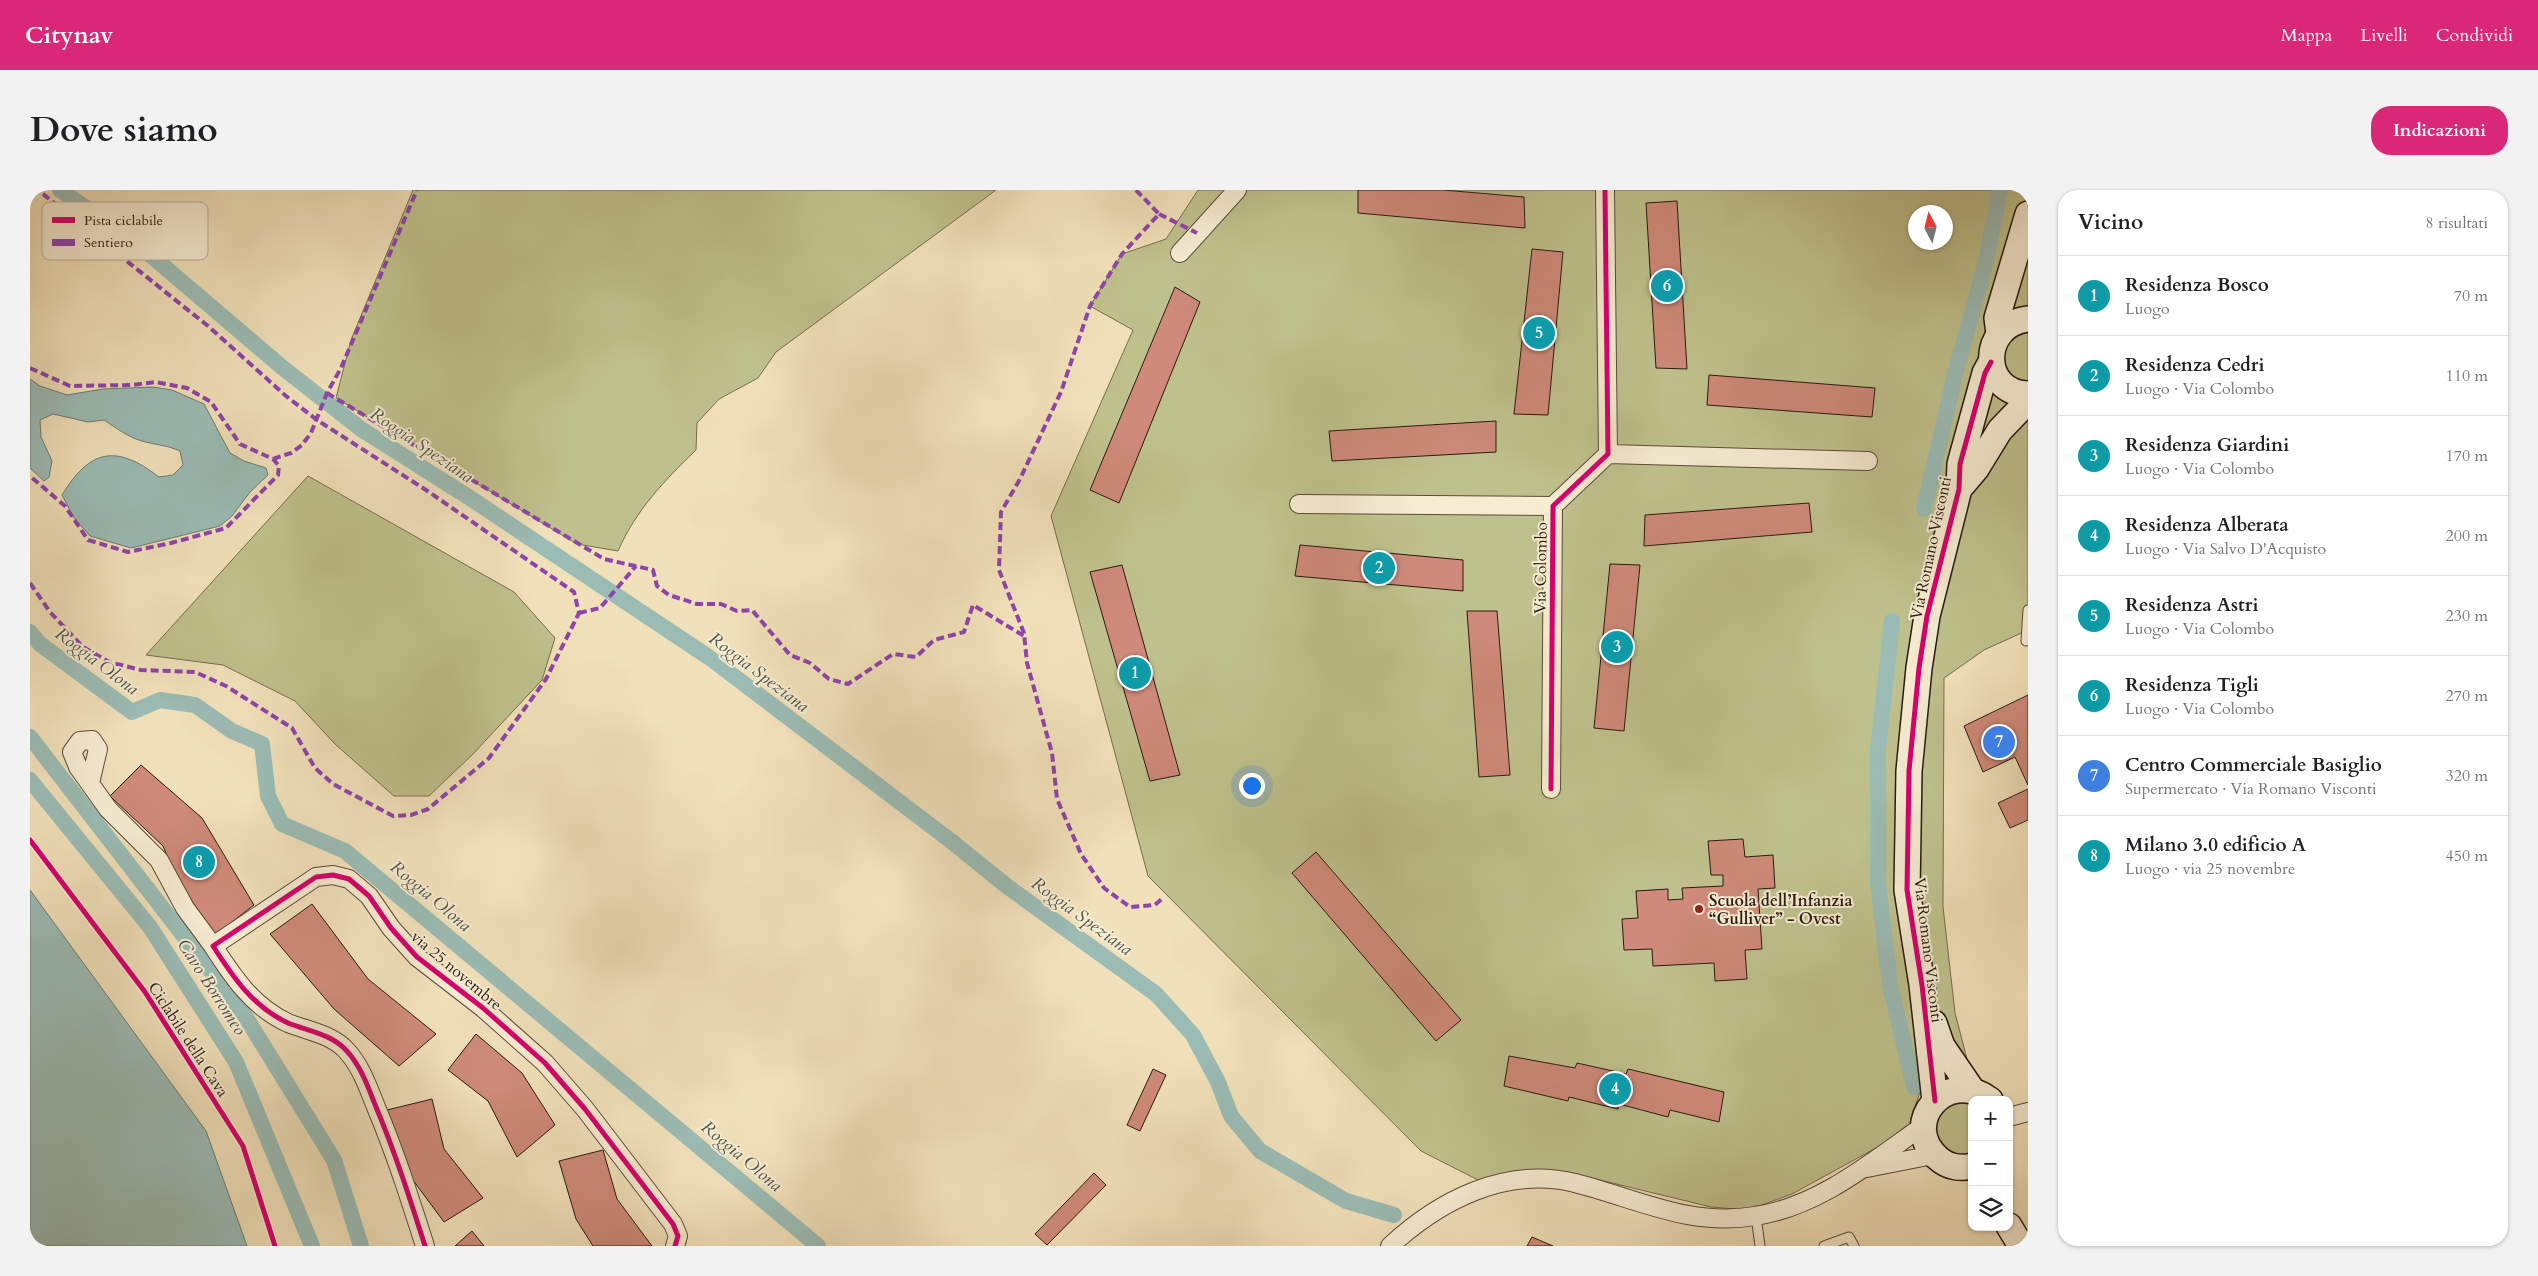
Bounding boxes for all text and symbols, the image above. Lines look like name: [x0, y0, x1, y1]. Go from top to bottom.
text: Citynav: [25, 19, 113, 52]
text: Mappa: [2281, 23, 2332, 48]
text: Livelli: [2360, 23, 2408, 48]
text: Condividi: [2436, 23, 2513, 48]
text: Dove siamo: [30, 106, 218, 154]
button: Indicazioni: [2371, 106, 2508, 155]
legend: [42, 202, 208, 260]
north arrow: [1908, 205, 1953, 250]
text: Vicino: [2078, 208, 2143, 237]
text: Pista ciclabile: [84, 211, 163, 230]
text: 8 risultati: [2425, 212, 2488, 234]
text: Sentiero: [84, 233, 133, 252]
pin: 6: [1651, 267, 1683, 305]
text: Residenza Bosco: [2125, 272, 2269, 298]
text: 1: [2090, 285, 2098, 307]
text: 70 m: [2454, 285, 2488, 307]
text: Luogo: [2125, 298, 2170, 320]
pin: 5: [1523, 314, 1555, 352]
text: Residenza Cedri: [2125, 352, 2265, 378]
text: 2: [2090, 365, 2098, 387]
text: 110 m: [2446, 365, 2488, 387]
text: Luogo · Via Colombo: [2125, 378, 2274, 400]
water label: Roggia Speziana: [365, 402, 478, 489]
text: Residenza Giardini: [2125, 432, 2289, 458]
text: 3: [2090, 445, 2098, 467]
text: 170 m: [2446, 445, 2488, 467]
text: Luogo · Via Colombo: [2125, 458, 2274, 480]
street label: Via Romano Visconti: [1905, 474, 1957, 622]
text: Residenza Alberata: [2125, 512, 2289, 538]
street label: Via Colombo: [1529, 522, 1553, 614]
text: 4: [2090, 525, 2098, 547]
text: 200 m: [2446, 525, 2488, 547]
text: Luogo · Via Salvo D'Acquisto: [2125, 538, 2326, 560]
pin: 2: [1363, 549, 1395, 587]
text: Residenza Astri: [2125, 592, 2258, 618]
text: 5: [2090, 605, 2098, 627]
text: 230 m: [2446, 605, 2488, 627]
text: Luogo · Via Colombo: [2125, 618, 2274, 640]
water label: Roggia Olona: [50, 622, 144, 701]
water label: Roggia Speziana: [703, 626, 814, 718]
pin: 3: [1601, 628, 1633, 666]
pin: 1: [1119, 654, 1151, 692]
text: Residenza Tigli: [2125, 672, 2259, 698]
text: 6: [2090, 685, 2098, 707]
text: 270 m: [2446, 685, 2488, 707]
text: Luogo · Via Colombo: [2125, 698, 2274, 720]
pin: 7: [1983, 723, 2015, 761]
text: Centro Commerciale Basiglio: [2125, 752, 2382, 778]
text: 7: [2090, 765, 2098, 787]
text: 320 m: [2446, 765, 2488, 787]
your location: [1239, 773, 1265, 799]
text: Supermercato · Via Romano Visconti: [2125, 778, 2377, 800]
text: Milano 3.0 edificio A: [2125, 832, 2306, 858]
pin: 8: [183, 843, 215, 881]
text: 8: [2090, 845, 2098, 867]
text: 450 m: [2446, 845, 2488, 867]
water label: Roggia Olona: [385, 855, 477, 938]
text: Luogo · via 25 novembre: [2125, 858, 2295, 880]
water label: Roggia Speziana: [1026, 871, 1137, 962]
street label: Via Romano Visconti: [1908, 876, 1948, 1024]
place label: Scuola dell’Infanzia “Gulliver” - Ovest: [1709, 890, 1852, 930]
marker: Scuola dell’Infanzia “Gulliver” - Ovest: [1693, 903, 1705, 915]
street label: via 25 novembre: [406, 926, 507, 1015]
water label: Cavo Borromeo: [171, 934, 252, 1040]
street label: Ciclabile della Cava: [143, 978, 234, 1101]
pin: 4: [1599, 1070, 1631, 1108]
map controls: [1968, 1096, 2013, 1231]
button: +: [1968, 1096, 2013, 1141]
water label: Roggia Olona: [696, 1115, 788, 1198]
button: −: [1968, 1141, 2013, 1186]
button: layers: [1968, 1186, 2013, 1231]

